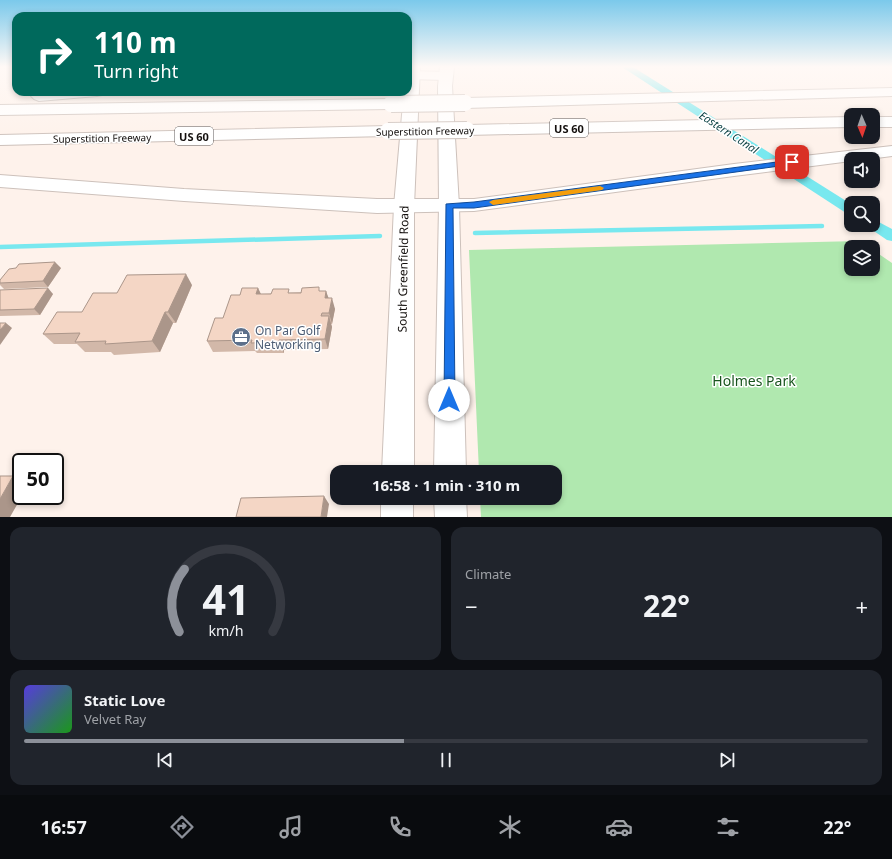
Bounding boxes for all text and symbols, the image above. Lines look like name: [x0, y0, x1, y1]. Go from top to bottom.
text: 110 m: [94, 23, 177, 61]
icon: right: [28, 28, 80, 80]
text: Turn right: [94, 59, 178, 83]
water label: Eastern Canal: [697, 107, 762, 157]
north arrow: [844, 108, 880, 144]
map controls: [844, 108, 880, 276]
road number: US 60: [550, 119, 588, 137]
street label: Superstition Freeway: [376, 123, 475, 139]
road number: US 60: [175, 127, 213, 145]
street label: Superstition Freeway: [53, 130, 152, 146]
pin: [775, 145, 809, 179]
icon: arrive: [781, 151, 803, 173]
button: sound: [844, 152, 880, 188]
button: search: [844, 196, 880, 232]
street label: South Greenfield Road: [393, 205, 413, 333]
button: layers: [844, 240, 880, 276]
place label: On Par Golf Networking: [255, 322, 321, 353]
office icon: On Par Golf Networking: [230, 326, 252, 348]
park label: Holmes Park: [712, 371, 796, 390]
position arrow: [428, 379, 470, 421]
speed limit sign: 50: [12, 453, 64, 505]
text: 16:58 · 1 min · 310 m: [372, 475, 520, 495]
text: Climate: [465, 565, 511, 583]
text: 41: [202, 570, 249, 626]
text: 22°: [643, 585, 690, 626]
text: −: [465, 591, 478, 621]
text: +: [855, 591, 868, 621]
text: km/h: [208, 620, 243, 639]
text: Static Love: [84, 690, 165, 710]
text: Velvet Ray: [84, 710, 146, 728]
icon: previous: [154, 749, 176, 771]
icon: pause: [435, 749, 457, 771]
icon: next: [716, 749, 738, 771]
icon: directions: [168, 813, 196, 841]
icon: music: [277, 813, 305, 841]
icon: phone: [386, 813, 414, 841]
icon: climate: [496, 813, 524, 841]
icon: car: [605, 813, 633, 841]
icon: filters: [714, 813, 742, 841]
text: 16:57: [41, 815, 87, 839]
text: 22°: [823, 815, 851, 839]

